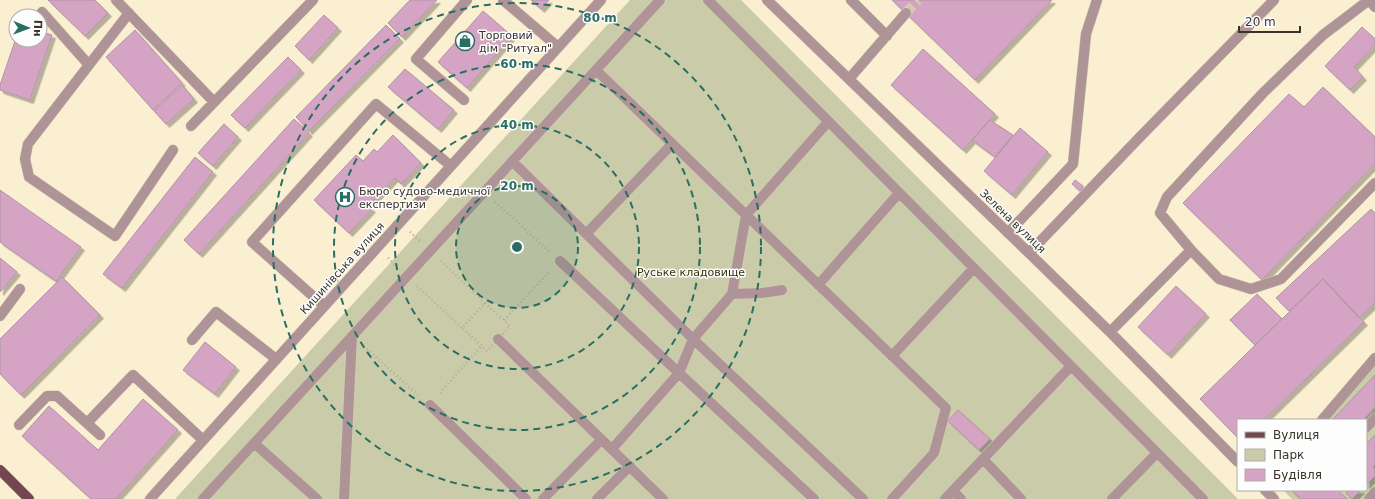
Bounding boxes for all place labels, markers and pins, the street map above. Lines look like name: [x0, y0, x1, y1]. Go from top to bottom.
place label: Торговий дім "Ритуал": [478, 29, 552, 55]
shop icon: Торговий дім "Ритуал": [454, 30, 476, 52]
place label: Бюро судово-медичної експертизи: [359, 185, 491, 211]
hospital icon: Бюро судово-медичної експертизи: [334, 186, 356, 208]
centre of rings: [510, 240, 524, 254]

